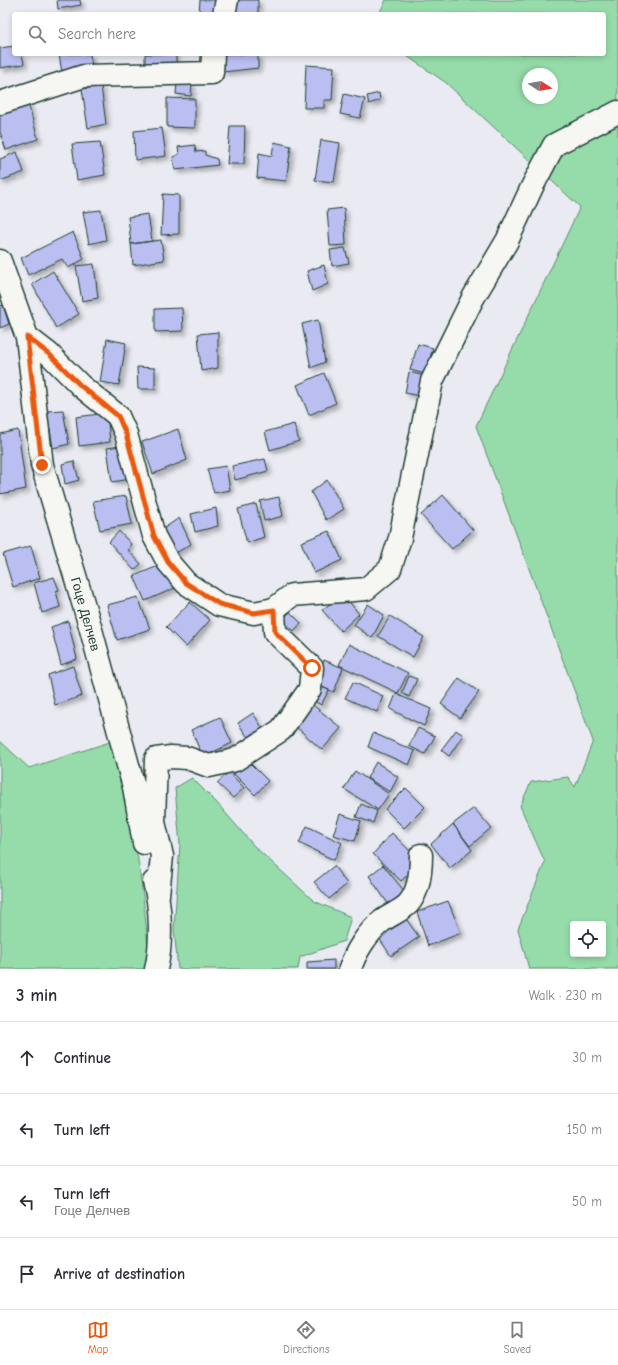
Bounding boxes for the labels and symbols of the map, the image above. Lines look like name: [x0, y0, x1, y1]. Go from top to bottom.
north arrow: [522, 68, 558, 104]
route end: [33, 456, 51, 474]
street label: Гоце Делчев: [68, 575, 103, 653]
route start: [303, 659, 321, 677]

